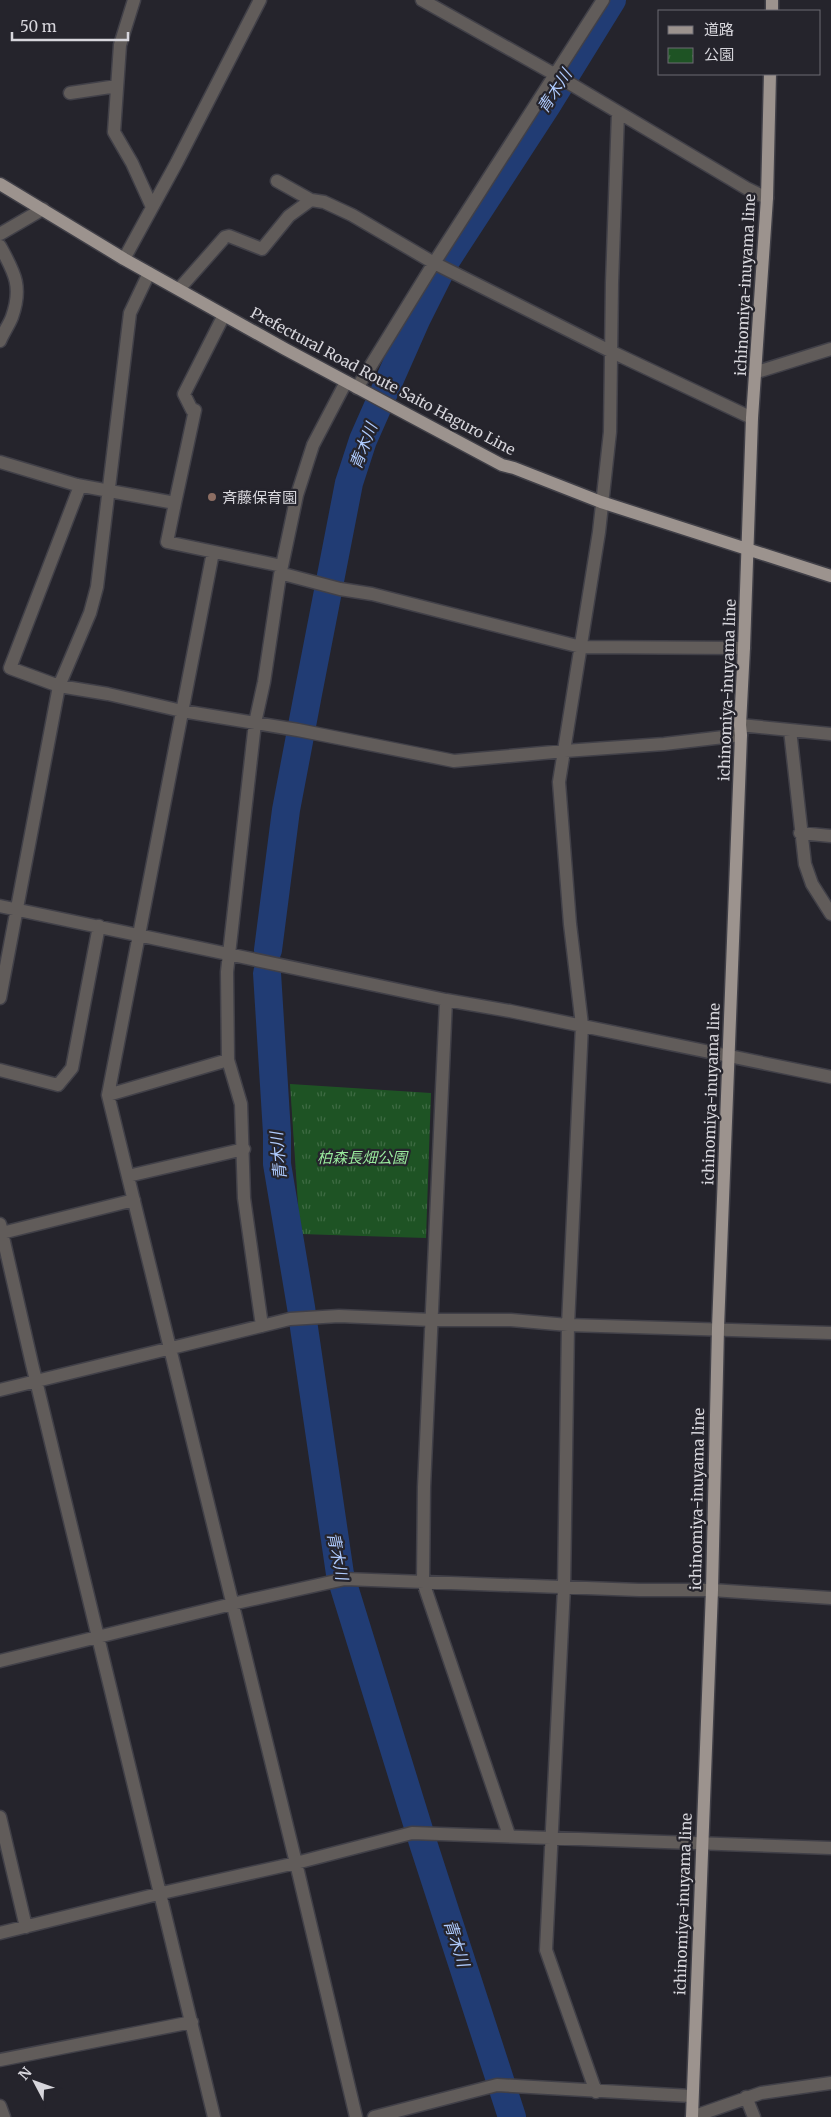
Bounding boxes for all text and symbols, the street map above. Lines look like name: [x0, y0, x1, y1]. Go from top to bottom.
scale bar: [12, 10, 129, 42]
legend: [658, 10, 821, 75]
text: 50 m: [20, 17, 57, 36]
text: 道路: [704, 20, 734, 39]
text: 公園: [704, 45, 734, 64]
water label: 青木川: [533, 64, 577, 117]
street label: ichinomiya-inuyama line: [731, 193, 759, 377]
street label: Prefectural Road Route Saito Haguro Line: [247, 303, 519, 459]
water label: 青木川: [345, 418, 382, 472]
place label: 斉藤保育園: [222, 488, 297, 507]
marker: 斉藤保育園: [206, 491, 218, 503]
street label: ichinomiya-inuyama line: [714, 598, 740, 781]
street label: ichinomiya-inuyama line: [698, 1002, 724, 1185]
water label: 青木川: [266, 1129, 290, 1181]
park label: 柏森長畑公園: [317, 1148, 409, 1167]
street label: ichinomiya-inuyama line: [686, 1407, 708, 1590]
water label: 青木川: [324, 1531, 353, 1583]
street label: ichinomiya-inuyama line: [670, 1812, 696, 1995]
water label: 青木川: [440, 1917, 475, 1971]
north arrow: [10, 2057, 60, 2107]
text: N: [15, 2063, 36, 2084]

